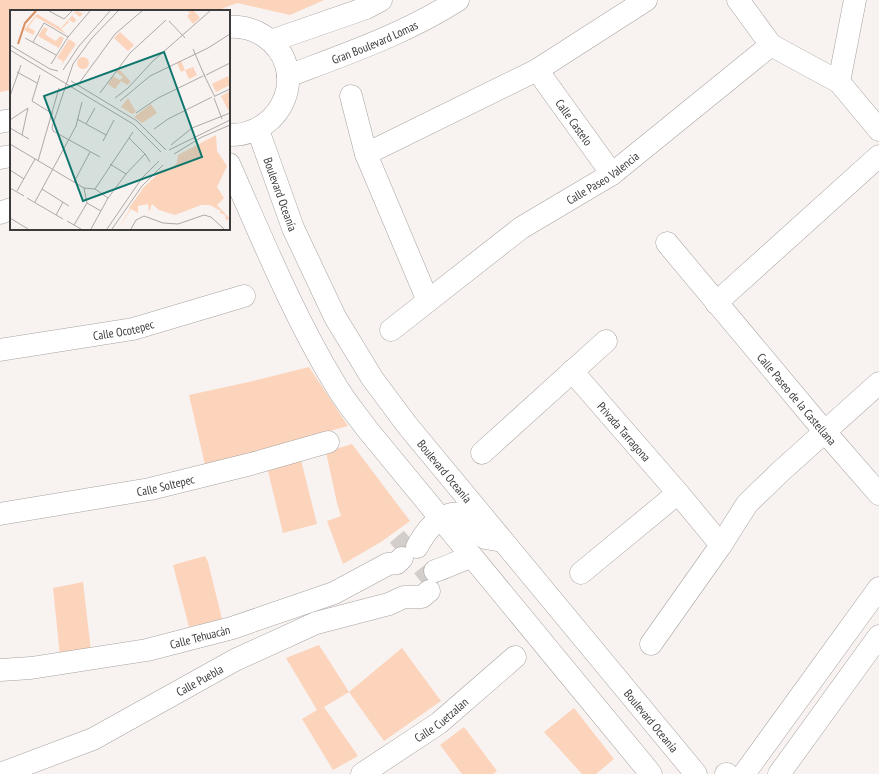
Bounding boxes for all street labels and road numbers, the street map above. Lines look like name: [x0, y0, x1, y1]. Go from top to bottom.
street label: Gran Boulevard Lomas: [329, 17, 420, 67]
street label: Calle Castelo: [553, 96, 596, 148]
street label: Calle Paseo Valencia: [563, 148, 642, 207]
street label: Boulevard Oceanía: [261, 155, 301, 234]
street label: Calle Ocotepec: [92, 316, 156, 343]
street label: Calle Paseo de la Castellana: [754, 350, 840, 448]
street label: Privada Tarragona: [595, 399, 654, 464]
street label: Boulevard Oceanía: [415, 436, 476, 506]
street label: Calle Soltepec: [135, 471, 197, 499]
street label: Calle Tehuacán: [168, 621, 232, 651]
street label: Calle Puebla: [173, 661, 226, 699]
street label: Boulevard Oceanía: [621, 686, 682, 755]
street label: Calle Cuetzalan: [411, 694, 471, 745]

